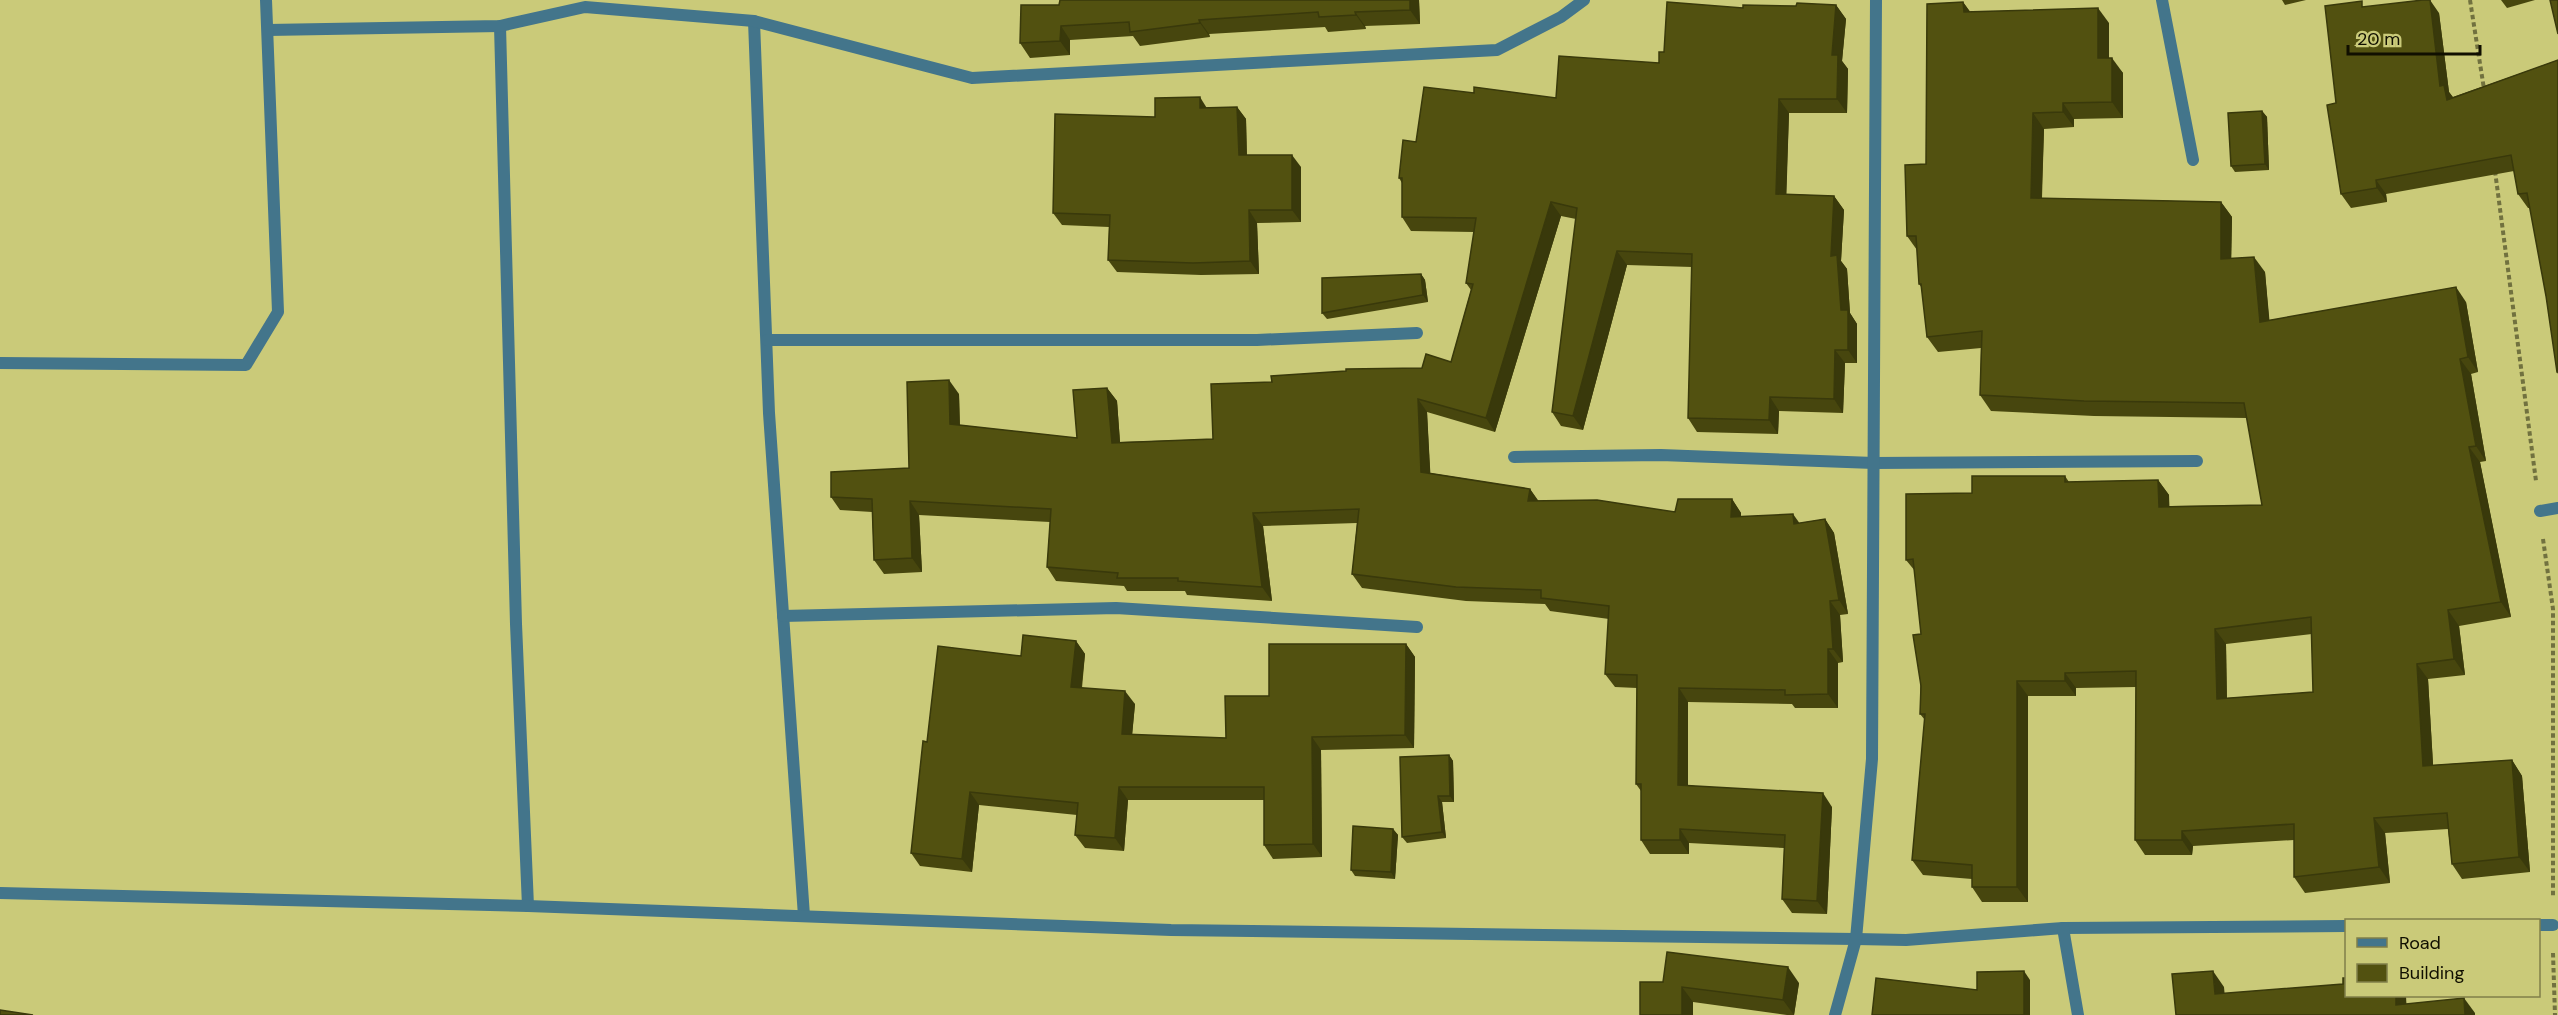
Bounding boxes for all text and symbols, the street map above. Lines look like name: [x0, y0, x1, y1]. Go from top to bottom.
scale bar: [2348, 18, 2480, 56]
text: 20 m: [2357, 27, 2400, 51]
legend: [2345, 919, 2540, 997]
text: Road: [2399, 931, 2441, 955]
text: Building: [2399, 961, 2464, 985]

